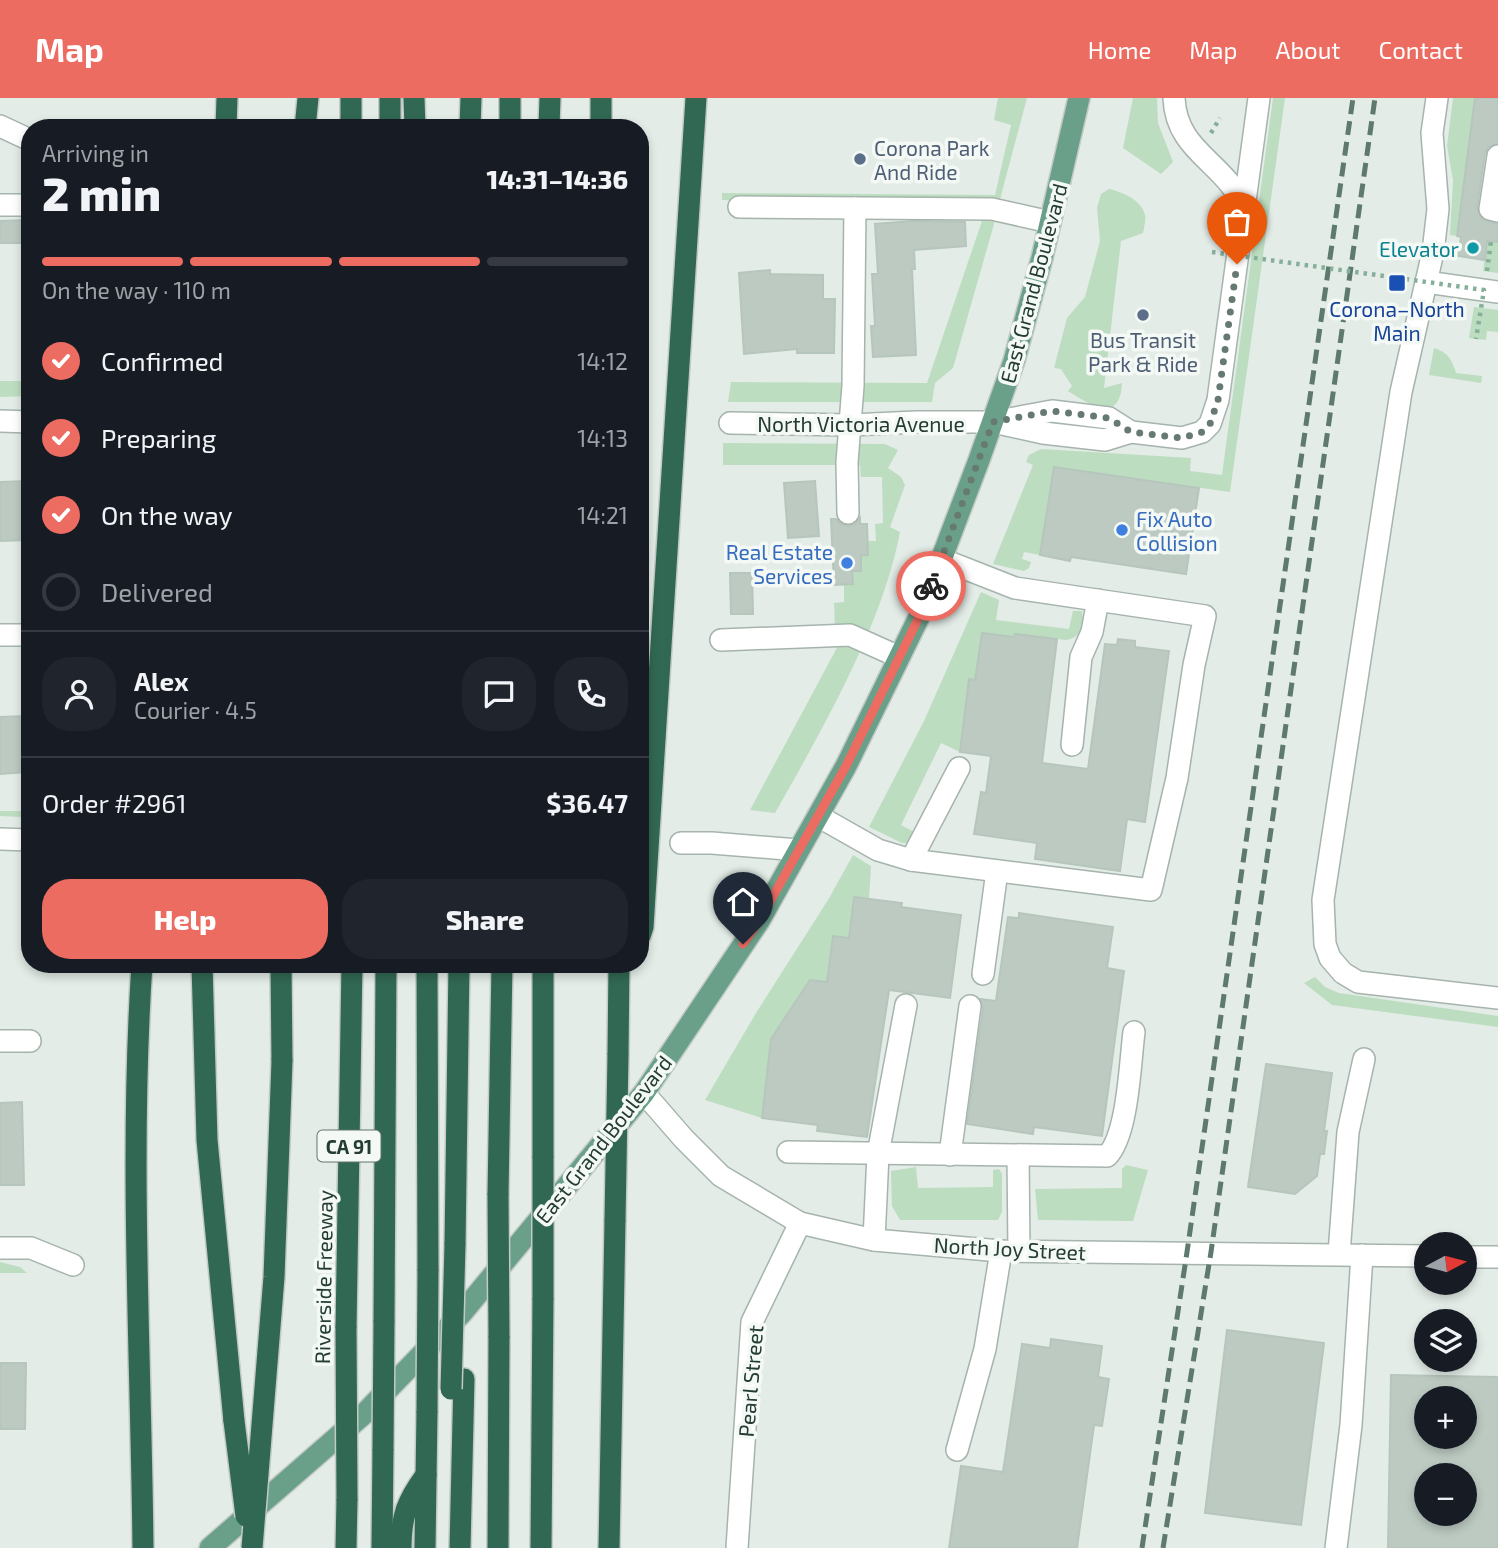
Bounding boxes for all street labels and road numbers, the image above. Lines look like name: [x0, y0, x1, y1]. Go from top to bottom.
street label: East Grand Boulevard: [994, 180, 1072, 386]
street label: North Victoria Avenue: [757, 411, 965, 436]
street label: East Grand Boulevard: [530, 1050, 676, 1228]
road number: CA 91: [318, 1130, 380, 1162]
street label: Riverside Freeway: [309, 1190, 337, 1364]
street label: North Joy Street: [933, 1232, 1087, 1264]
street label: Pearl Street: [733, 1324, 767, 1438]

